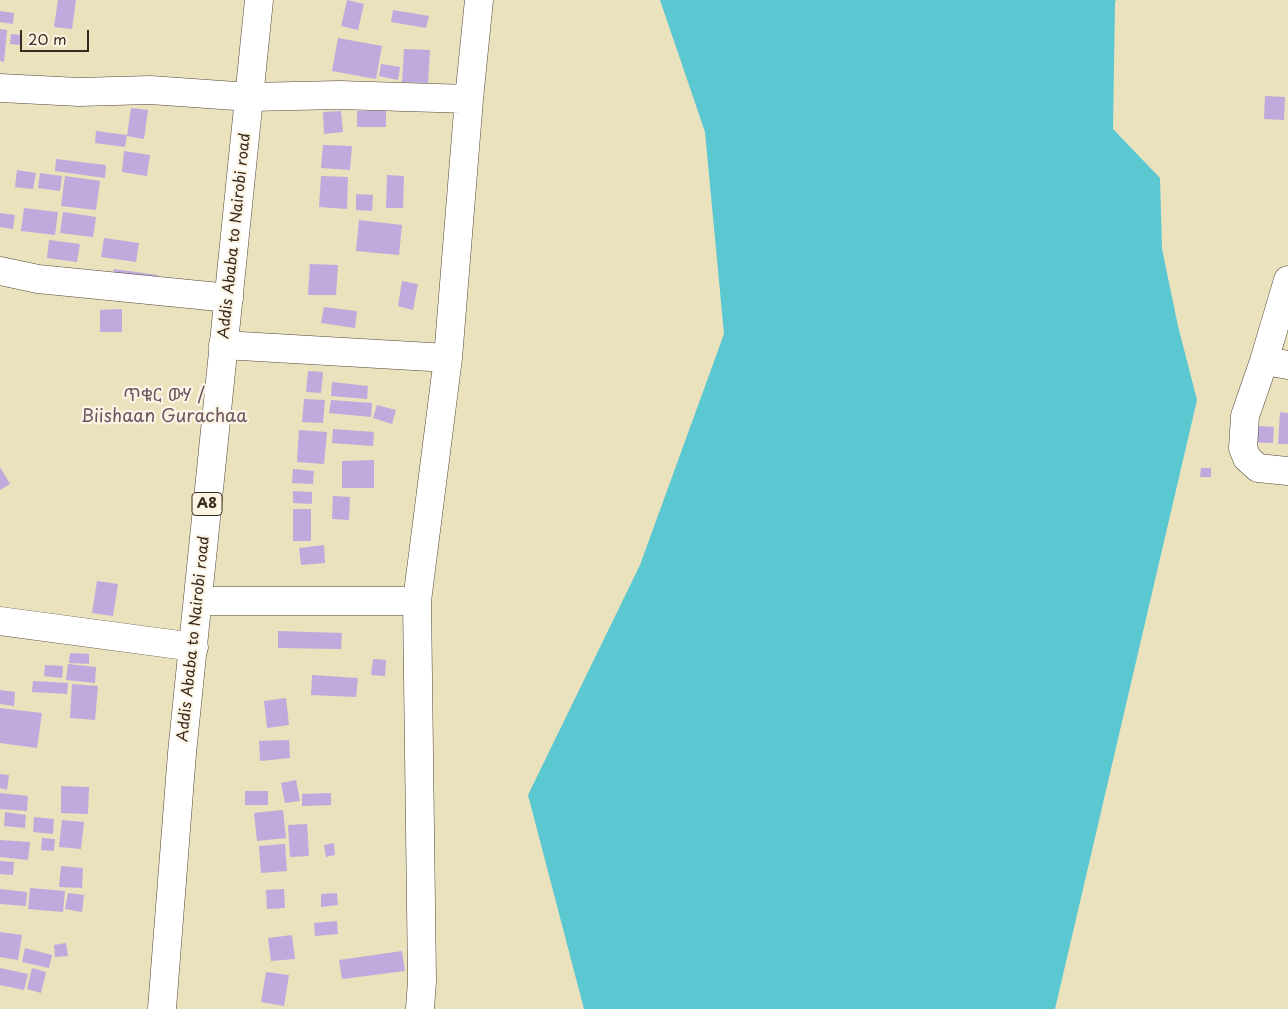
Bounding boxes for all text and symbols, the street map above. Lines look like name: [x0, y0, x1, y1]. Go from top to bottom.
scale bar: [22, 20, 91, 52]
text: 20 m: [28, 27, 67, 50]
street label: Addis Ababa to Nairobi road: [215, 132, 255, 340]
district label: ጥቁር ውሃ / Biishaan Gurachaa: [70, 385, 258, 428]
road number: A8: [192, 492, 222, 516]
street label: Addis Ababa to Nairobi road: [174, 535, 214, 743]

